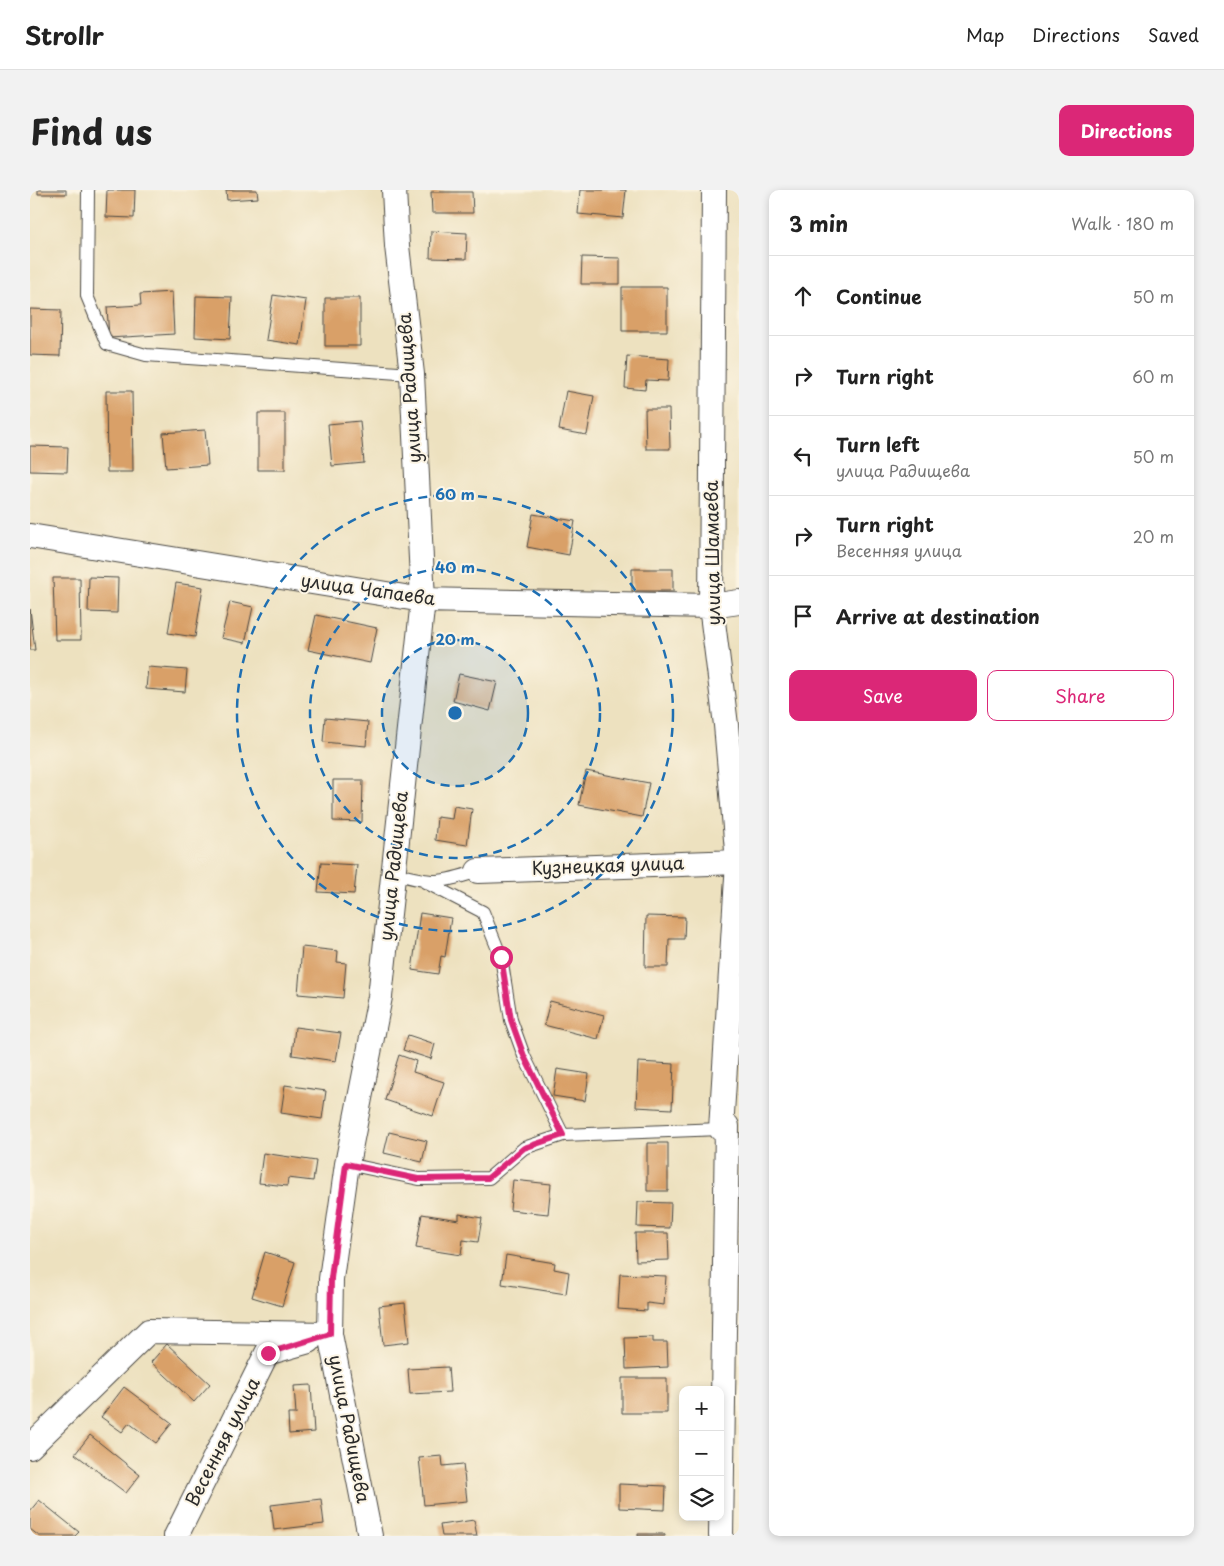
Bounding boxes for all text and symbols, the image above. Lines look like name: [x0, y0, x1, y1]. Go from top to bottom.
text: Strollr: [25, 17, 104, 53]
text: Map: [966, 21, 1004, 48]
text: Directions: [1032, 21, 1120, 48]
text: Saved: [1148, 21, 1199, 48]
text: Find us: [30, 104, 152, 157]
button: Directions: [1059, 105, 1194, 156]
text: 3 min: [789, 207, 848, 239]
text: Walk · 180 m: [1071, 211, 1174, 235]
icon: ahead: [789, 282, 817, 310]
text: Continue: [836, 282, 922, 310]
text: 50 m: [1133, 284, 1174, 308]
street label: улица Радищева: [390, 311, 427, 464]
icon: right: [789, 362, 817, 390]
text: Turn right: [836, 362, 934, 390]
text: 60 m: [1132, 364, 1174, 388]
text: Turn left: [836, 430, 920, 458]
icon: left: [789, 442, 817, 470]
text: 50 m: [1133, 444, 1174, 468]
text: улица Радищева: [836, 458, 970, 482]
street label: улица Шамаева: [697, 479, 726, 626]
text: 60 m: [435, 482, 475, 505]
text: Turn right: [836, 510, 934, 538]
icon: right: [789, 522, 817, 550]
text: 20 m: [1133, 524, 1174, 548]
text: Весенняя улица: [836, 538, 962, 562]
text: 40 m: [435, 555, 475, 578]
street label: улица Чапаева: [299, 566, 438, 611]
icon: arrive: [789, 602, 817, 630]
text: Arrive at destination: [836, 602, 1040, 630]
text: 20 m: [436, 627, 474, 650]
button: Save: [789, 670, 977, 721]
button: Share: [987, 670, 1174, 721]
centre of rings: [446, 704, 464, 722]
street label: улица Радищева: [371, 789, 414, 942]
street label: Кузнецкая улица: [531, 848, 685, 881]
route start: [490, 946, 513, 969]
route end: [257, 1342, 280, 1365]
street label: улица Радищева: [323, 1352, 378, 1506]
street label: Весенняя улица: [178, 1372, 266, 1510]
map controls: [679, 1386, 724, 1521]
button: +: [679, 1386, 724, 1431]
button: −: [679, 1431, 724, 1476]
button: layers: [679, 1476, 724, 1521]

